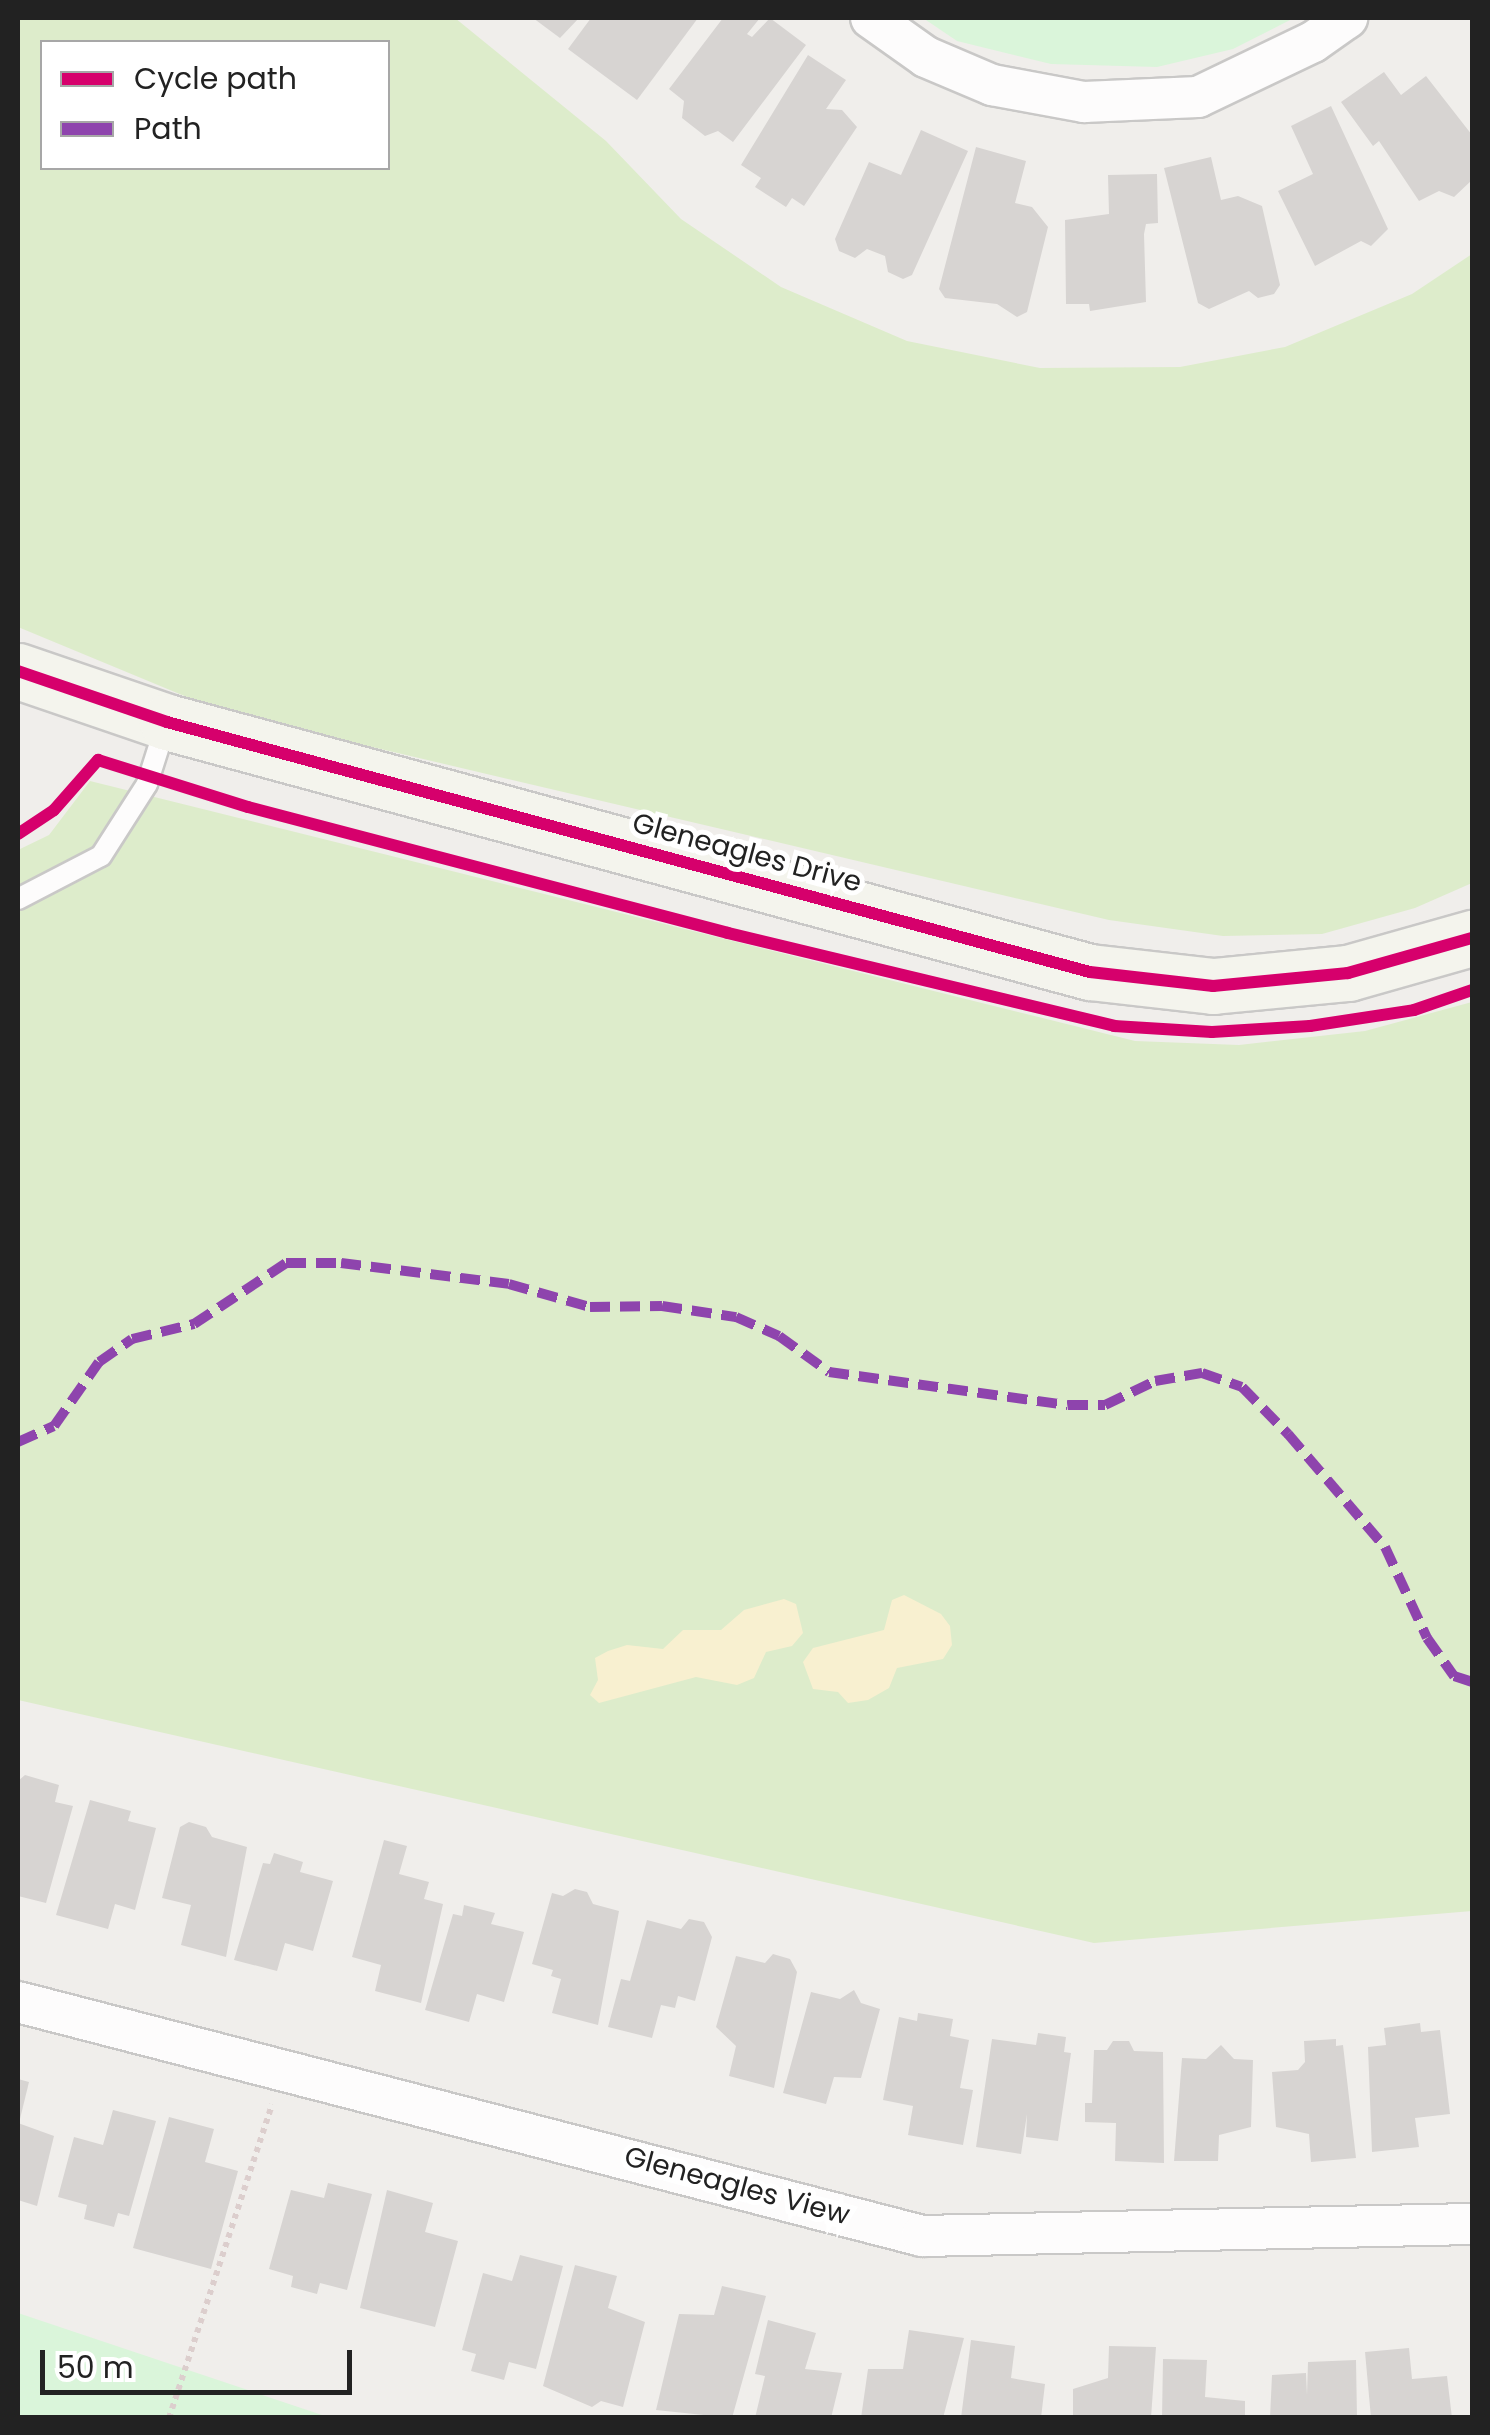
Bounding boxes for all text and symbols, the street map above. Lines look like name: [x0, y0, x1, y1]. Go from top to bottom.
legend: [40, 40, 390, 170]
text: Cycle path: [134, 57, 297, 100]
text: Path: [134, 107, 202, 150]
street label: Gleneagles Drive: [629, 806, 865, 900]
street label: Gleneagles View: [621, 2140, 853, 2232]
scale bar: [45, 2330, 358, 2392]
text: 50 m: [57, 2346, 134, 2389]

